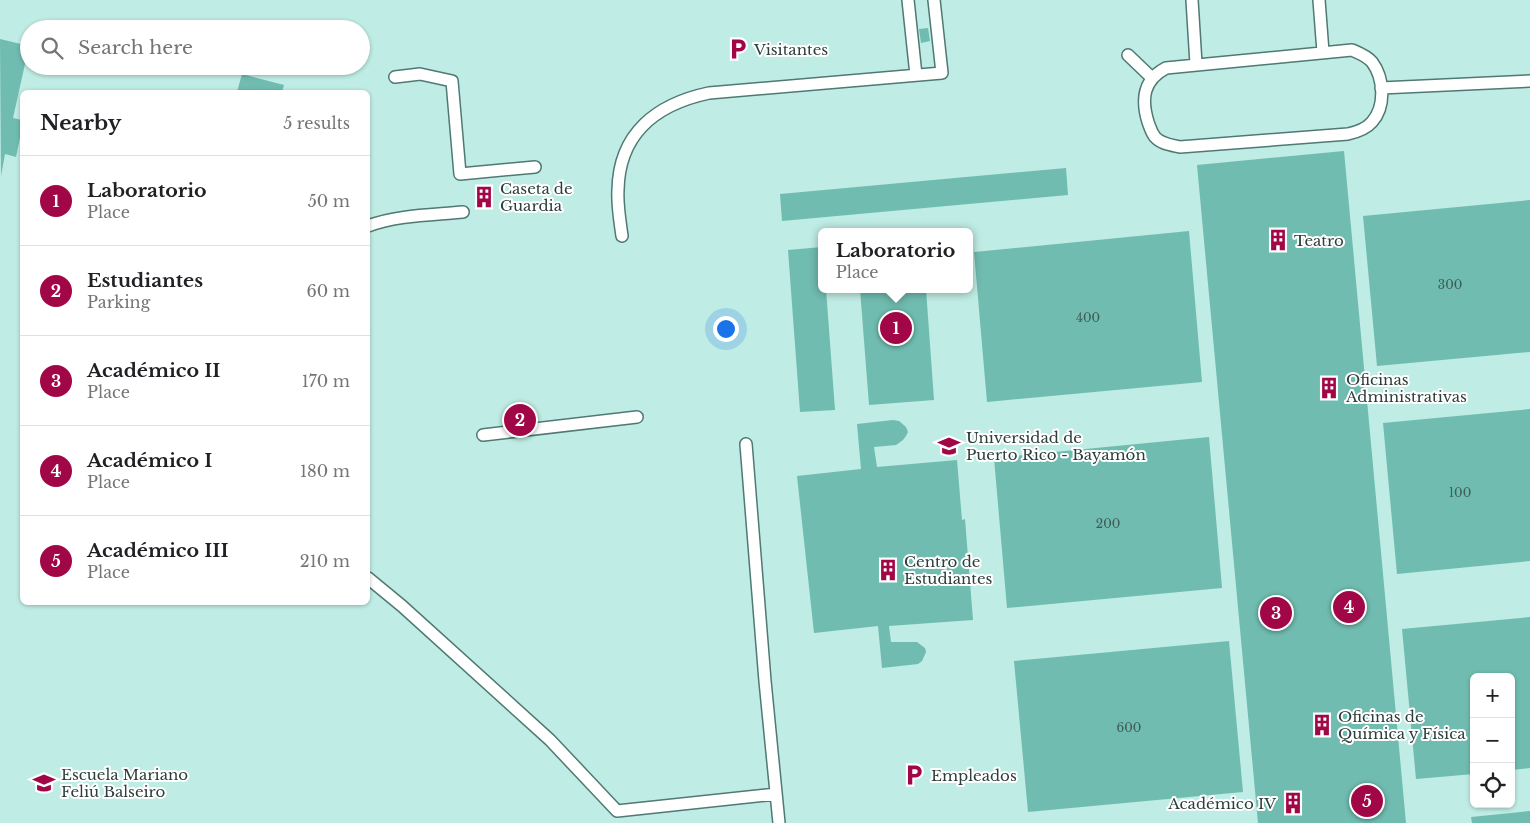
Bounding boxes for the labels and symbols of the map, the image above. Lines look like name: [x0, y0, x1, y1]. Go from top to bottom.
parking icon: Visitantes: [725, 36, 751, 62]
place label: Visitantes: [753, 40, 828, 59]
place label: Caseta de Guardia: [500, 179, 573, 215]
building icon: Caseta de Guardia: [471, 184, 497, 210]
building icon: Teatro: [1265, 227, 1291, 253]
place label: Teatro: [1294, 231, 1344, 250]
house number: 300: [1438, 277, 1462, 292]
pin: 1: [880, 309, 912, 347]
house number: 400: [1076, 310, 1100, 325]
your location: [713, 316, 739, 342]
place label: Oficinas Administrativas: [1345, 370, 1467, 406]
building icon: Oficinas Administrativas: [1316, 375, 1342, 401]
pin: 2: [504, 401, 536, 439]
place label: Universidad de Puerto Rico - Bayamón: [966, 428, 1146, 464]
school or university icon: Universidad de Puerto Rico - Bayamón: [936, 433, 962, 459]
house number: 100: [1449, 485, 1471, 500]
house number: 200: [1096, 516, 1120, 531]
place label: Centro de Estudiantes: [904, 552, 993, 588]
building icon: Centro de Estudiantes: [875, 557, 901, 583]
pin: 4: [1333, 588, 1365, 626]
pin: 3: [1260, 594, 1292, 632]
place label: Oficinas de Química y Física: [1338, 707, 1466, 743]
building icon: Oficinas de Química y Física: [1309, 712, 1335, 738]
house number: 600: [1117, 720, 1141, 735]
parking icon: Empleados: [901, 762, 927, 788]
place label: Escuela Mariano Feliú Balseiro: [61, 765, 188, 801]
place label: Empleados: [931, 766, 1017, 785]
school or university icon: Escuela Mariano Feliú Balseiro: [31, 770, 57, 796]
pin: 5: [1351, 782, 1383, 820]
building icon: Académico IV: [1280, 790, 1306, 816]
place label: Académico IV: [1167, 794, 1276, 813]

